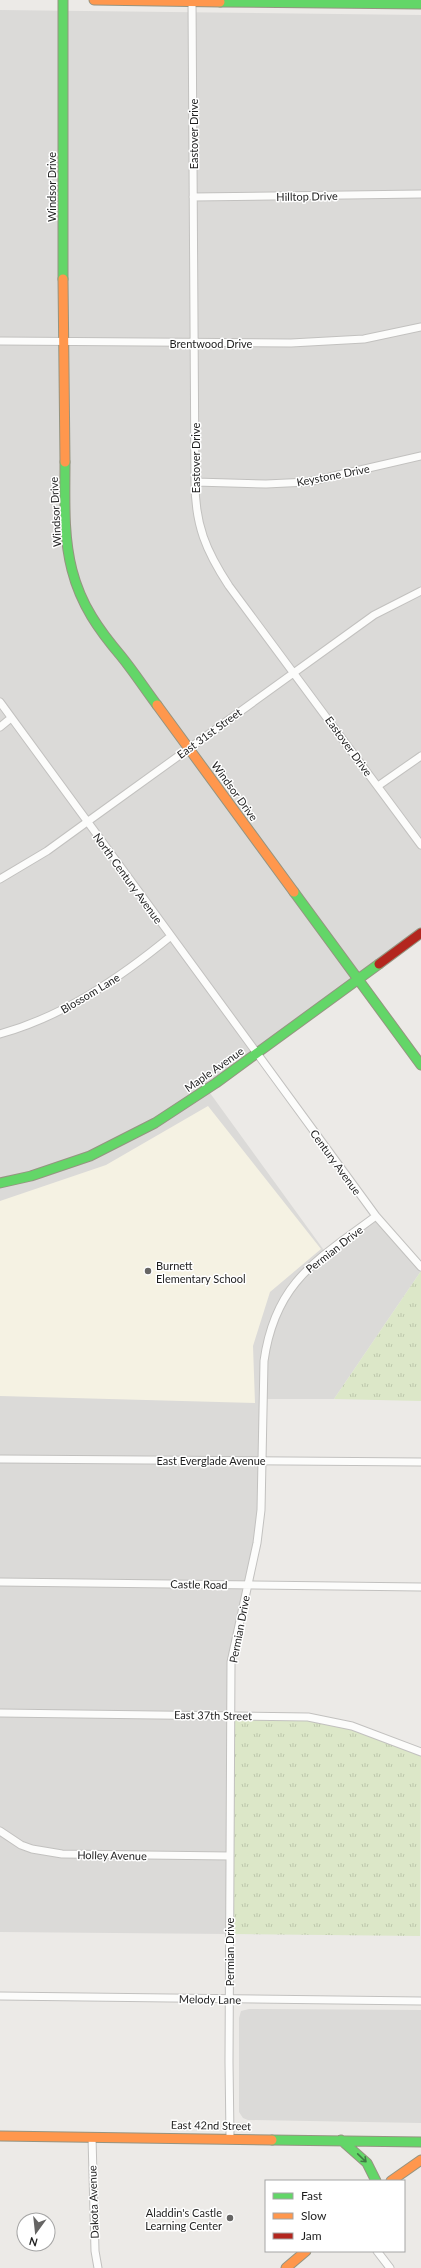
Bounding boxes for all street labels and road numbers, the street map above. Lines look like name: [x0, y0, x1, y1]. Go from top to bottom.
street label: Eastover Drive: [187, 98, 200, 169]
street label: Windsor Drive: [45, 152, 58, 222]
street label: Hilltop Drive: [276, 189, 338, 203]
street label: Brentwood Drive: [170, 337, 253, 350]
street label: Eastover Drive: [189, 422, 202, 493]
street label: Keystone Drive: [295, 462, 371, 488]
street label: Windsor Drive: [47, 476, 63, 547]
street label: East 31st Street: [174, 705, 244, 761]
street label: Eastover Drive: [323, 714, 375, 779]
street label: Windsor Drive: [209, 759, 261, 823]
street label: North Century Avenue: [91, 830, 165, 926]
street label: Blossom Lane: [58, 970, 122, 1016]
street label: Maple Avenue: [182, 1044, 246, 1094]
street label: Century Avenue: [308, 1127, 364, 1197]
street label: Permian Drive: [303, 1223, 365, 1275]
street label: East Everglade Avenue: [156, 1454, 266, 1467]
street label: Castle Road: [170, 1577, 228, 1591]
street label: Permian Drive: [226, 1594, 252, 1664]
street label: East 37th Street: [174, 1708, 252, 1722]
street label: Holley Avenue: [77, 1848, 147, 1862]
street label: Permian Drive: [223, 1918, 236, 1986]
street label: Melody Lane: [179, 1992, 241, 2006]
street label: East 42nd Street: [171, 2118, 251, 2132]
street label: Dakota Avenue: [85, 2165, 101, 2239]

